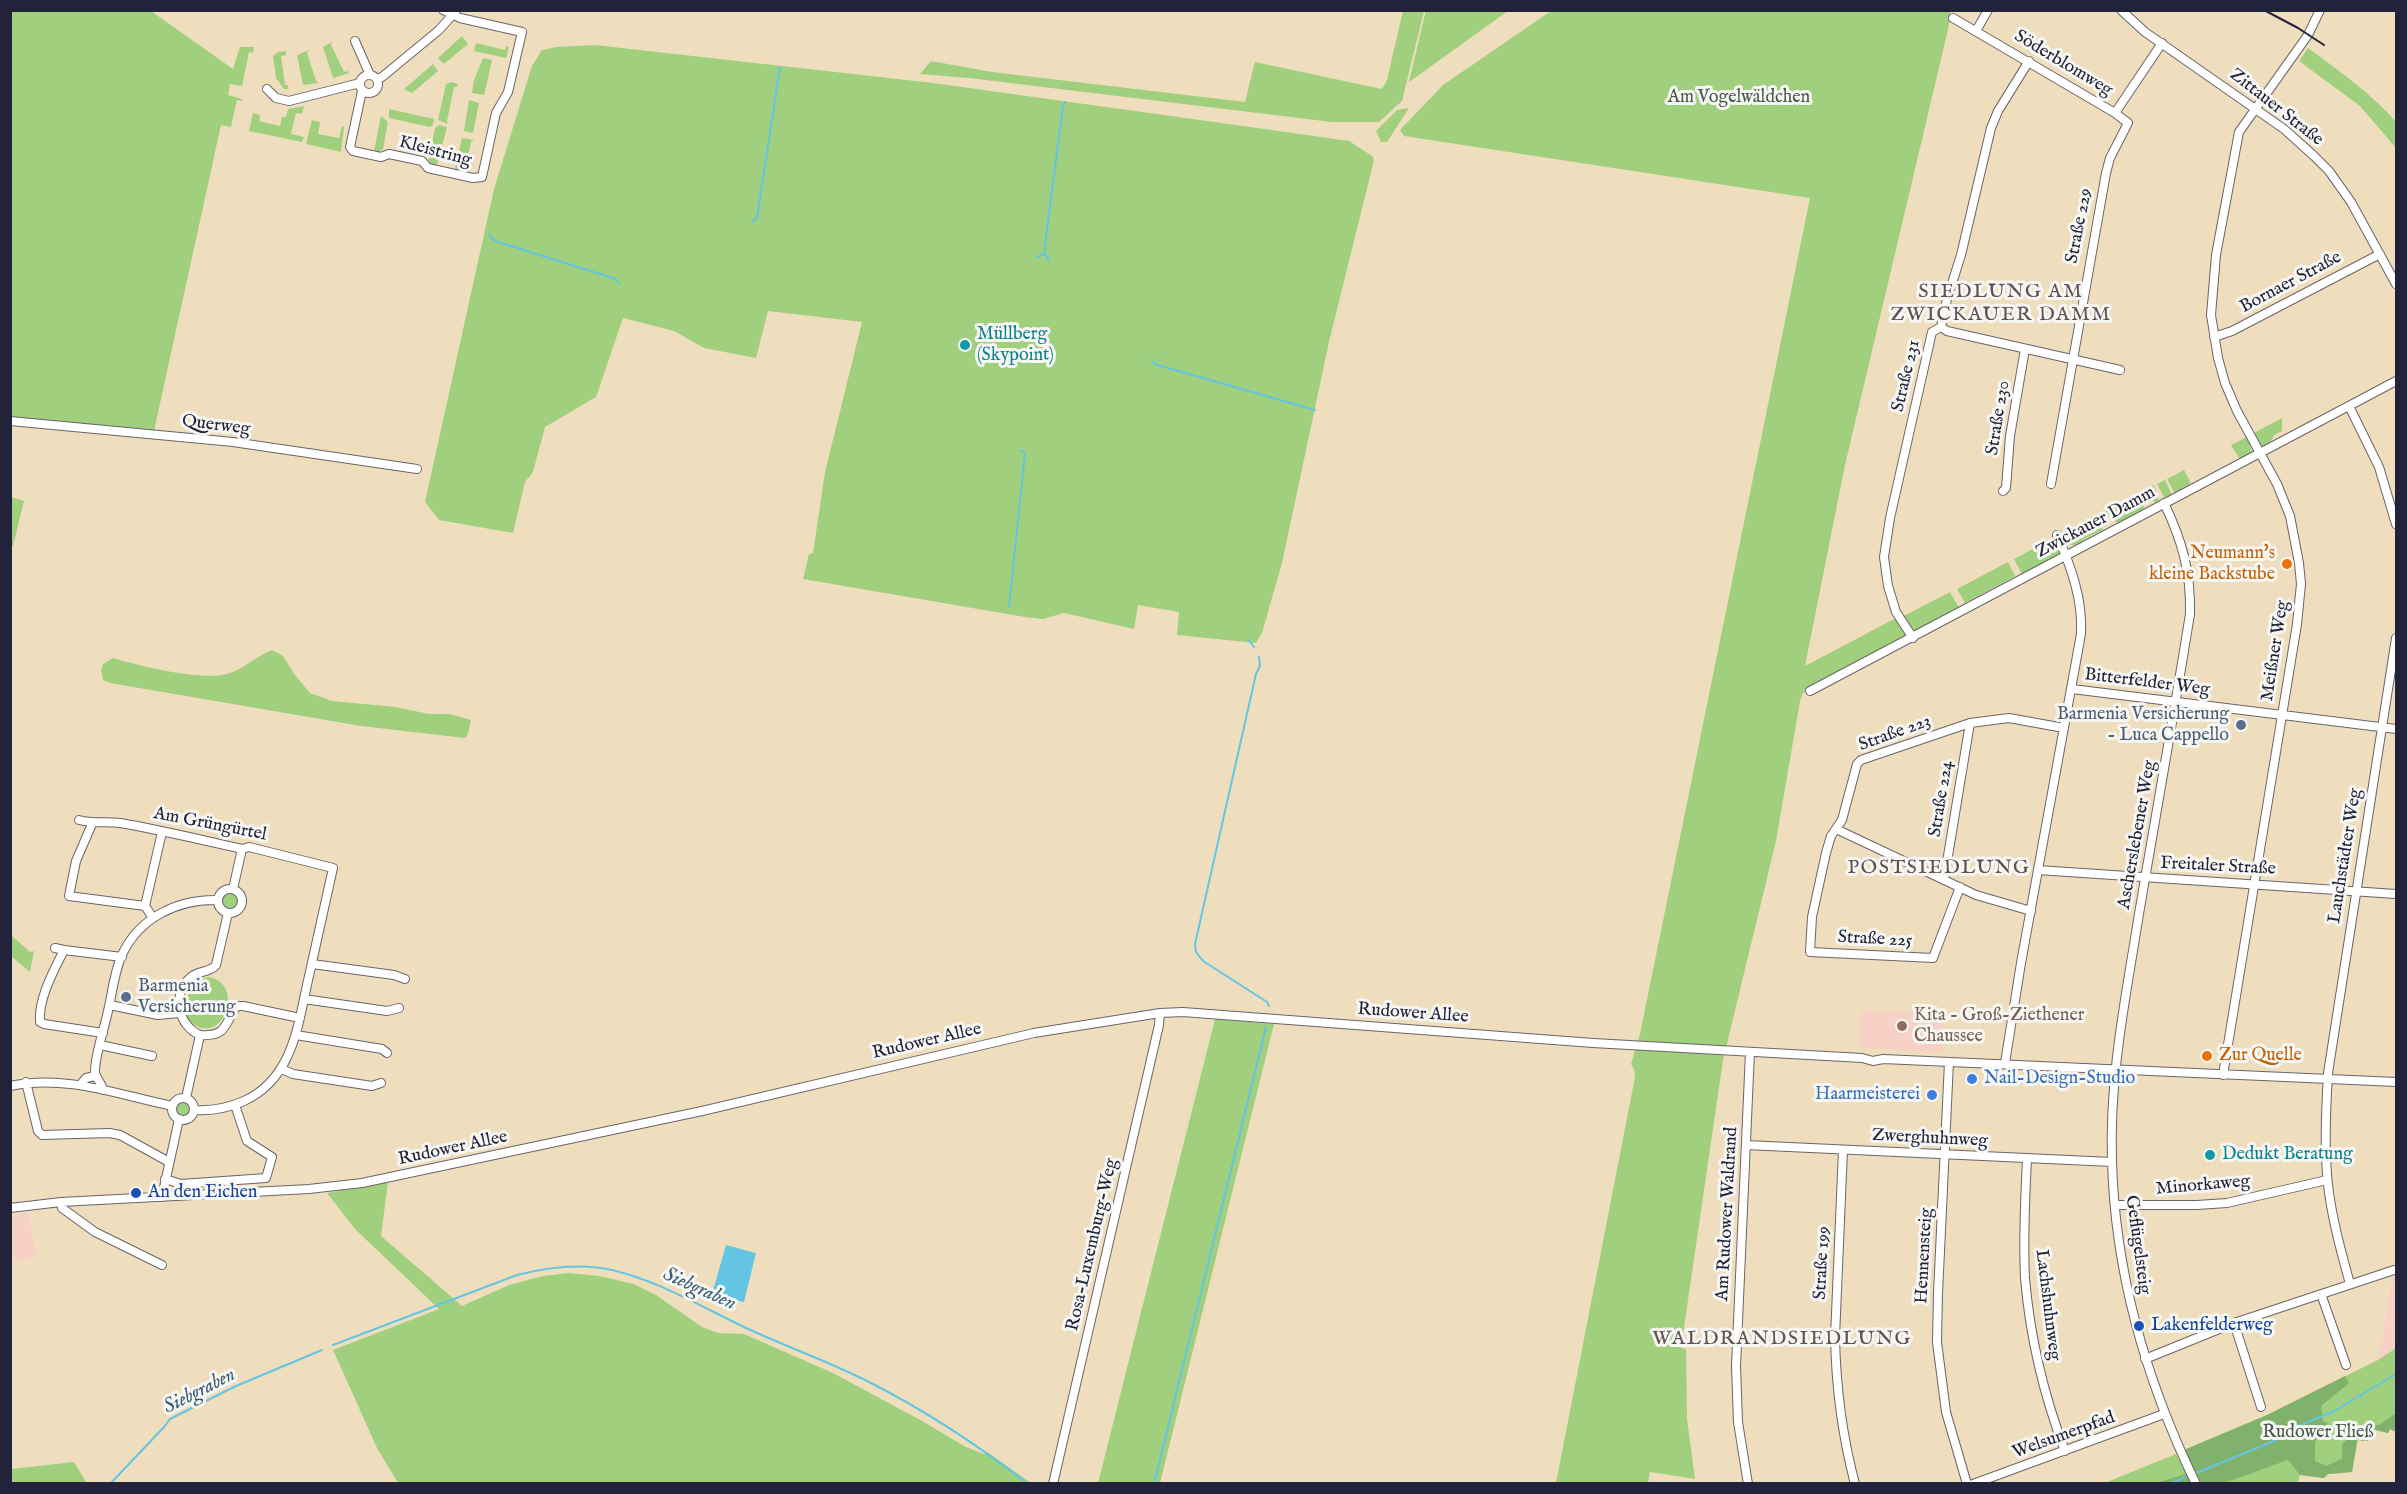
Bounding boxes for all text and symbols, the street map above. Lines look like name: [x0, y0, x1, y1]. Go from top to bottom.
street label: Söderblomweg: [2010, 26, 2116, 102]
street label: Zittauer Straße: [2225, 65, 2327, 151]
park label: Am Vogelwäldchen: [1668, 87, 1810, 109]
street label: Kleistring: [396, 132, 474, 172]
street label: Straße 229: [2062, 187, 2098, 265]
street label: Bornaer Straße: [2237, 247, 2345, 319]
district label: SIEDLUNG AM ZWICKAUER DAMM: [1890, 281, 2112, 328]
place label: Müllberg (Skypoint): [977, 324, 1054, 366]
marker: Müllberg (Skypoint): [958, 338, 972, 352]
street label: Straße 231: [1888, 338, 1926, 414]
street label: Straße 230: [1982, 379, 2016, 457]
street label: Querweg: [181, 411, 251, 441]
street label: Zwickauer Damm: [2033, 482, 2159, 564]
place label: Neumann's kleine Backstube: [2149, 543, 2275, 586]
marker: Neumann's kleine Backstube: [2280, 557, 2294, 571]
street label: Meißner Weg: [2257, 599, 2295, 703]
street label: Bitterfelder Weg: [2083, 665, 2211, 701]
place label: Barmenia Versicherung - Luca Cappello: [2057, 704, 2229, 746]
street label: Straße 223: [1856, 711, 1934, 757]
marker: Barmenia Versicherung - Luca Cappello: [2234, 718, 2248, 732]
street label: Straße 224: [1925, 759, 1959, 839]
street label: Ascherslebener Weg: [2114, 759, 2162, 911]
street label: Lauchstädter Weg: [2325, 787, 2367, 925]
street label: Am Grüngürtel: [152, 803, 268, 847]
street label: Freitaler Straße: [2160, 853, 2276, 881]
district label: POSTSIEDLUNG: [1847, 857, 2031, 881]
street label: Straße 225: [1837, 927, 1913, 953]
place label: Barmenia Versicherung: [138, 976, 236, 1018]
marker: Barmenia Versicherung: [119, 990, 133, 1004]
street label: Rudower Allee: [1357, 999, 1469, 1029]
place label: Kita - Groß-Ziethener Chaussee: [1914, 1005, 2084, 1048]
street label: Rudower Allee: [870, 1019, 984, 1065]
marker: Kita - Groß-Ziethener Chaussee: [1895, 1019, 1909, 1033]
place label: Zur Quelle: [2219, 1045, 2302, 1067]
marker: Zur Quelle: [2200, 1049, 2214, 1063]
place label: Nail-Design-Studio: [1984, 1068, 2135, 1090]
marker: Nail-Design-Studio: [1965, 1072, 1979, 1086]
place label: Haarmeisterei: [1815, 1084, 1920, 1106]
marker: Haarmeisterei: [1925, 1088, 1939, 1102]
street label: Zwerghuhnweg: [1871, 1125, 1989, 1153]
street label: Am Rudower Waldrand: [1713, 1126, 1743, 1302]
street label: Rudower Allee: [396, 1127, 510, 1171]
place label: Dedukt Beratung: [2222, 1144, 2353, 1166]
marker: Dedukt Beratung: [2203, 1148, 2217, 1162]
street label: Rosa-Luxemburg-Weg: [1063, 1157, 1123, 1333]
street label: Minorkaweg: [2155, 1171, 2251, 1201]
place label: An den Eichen: [148, 1182, 257, 1204]
marker: An den Eichen: [129, 1186, 143, 1200]
street label: Geflügelsteig: [2119, 1194, 2155, 1296]
street label: Hennensteig: [1912, 1208, 1938, 1304]
street label: Straße 199: [1810, 1226, 1836, 1300]
street label: Lachshuhnweg: [2029, 1248, 2065, 1362]
water label: Siebgraben: [659, 1263, 739, 1317]
place label: Lakenfelderweg: [2151, 1315, 2273, 1337]
marker: Lakenfelderweg: [2132, 1319, 2146, 1333]
district label: WALDRANDSIEDLUNG: [1652, 1328, 1912, 1352]
water label: Siebgraben: [160, 1364, 240, 1420]
street label: Welsumerpfad: [2010, 1407, 2118, 1465]
park label: Rudower Fließ: [2262, 1422, 2374, 1444]

